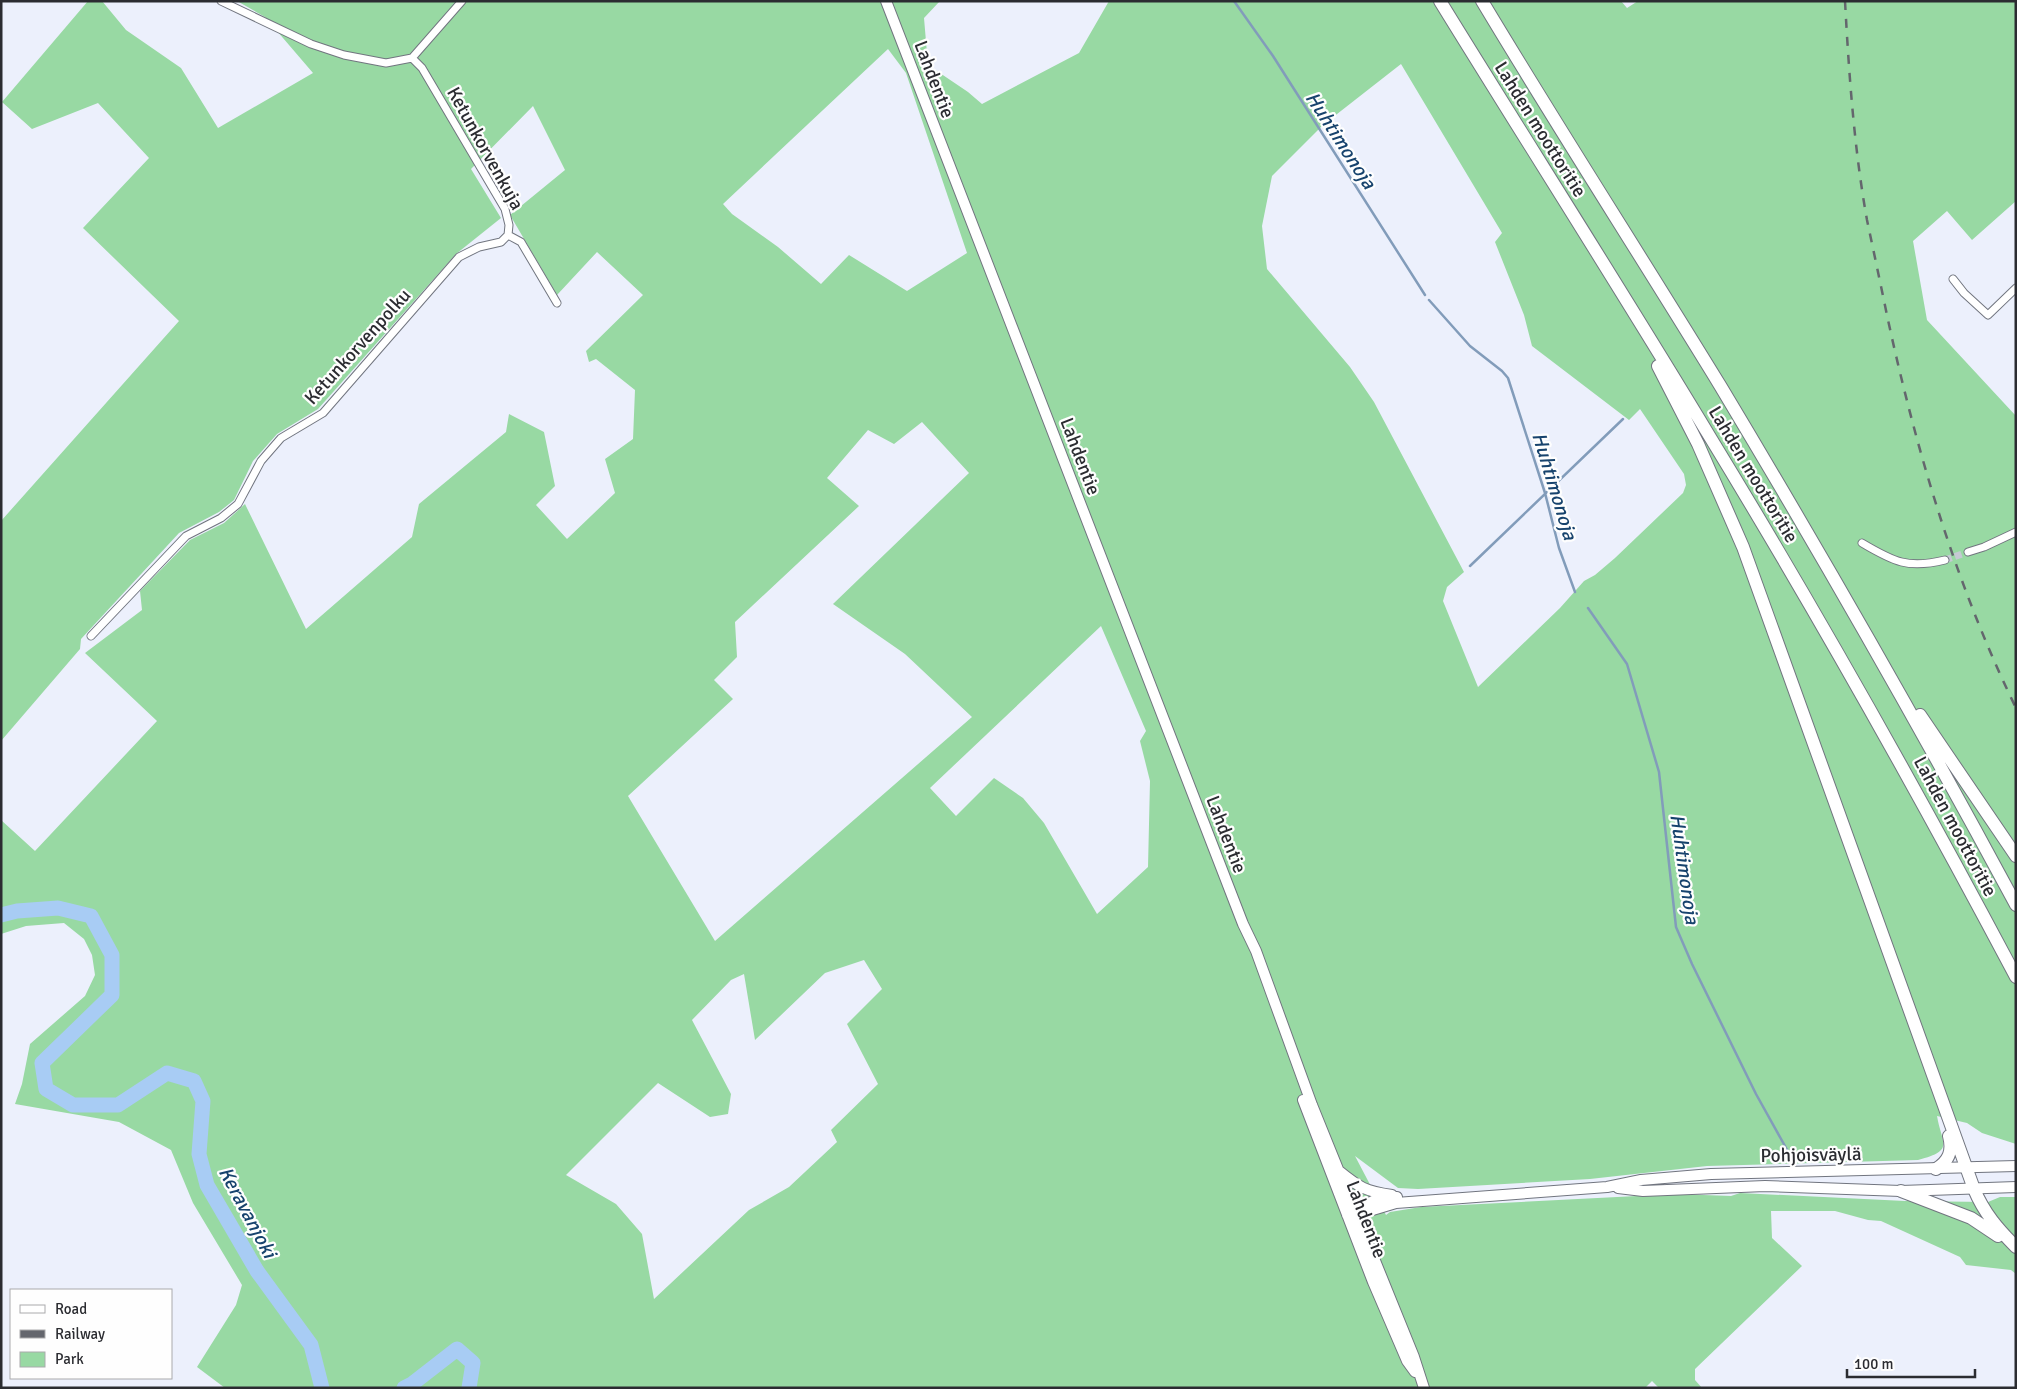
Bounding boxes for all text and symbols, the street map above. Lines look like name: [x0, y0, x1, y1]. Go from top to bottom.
street label: Lahdentie: [908, 37, 960, 122]
street label: Lahden moottoritie: [1489, 57, 1592, 202]
street label: Ketunkorvenkuja: [441, 83, 529, 214]
water label: Huhtimonoja: [1300, 87, 1382, 194]
street label: Ketunkorvenpolku: [299, 284, 416, 410]
street label: Lahden moottoritie: [1703, 402, 1803, 547]
street label: Lahdentie: [1054, 414, 1106, 499]
water label: Huhtimonoja: [1526, 429, 1583, 544]
street label: Lahden moottoritie: [1908, 752, 2002, 901]
street label: Lahdentie: [1200, 792, 1252, 877]
water label: Huhtimonoja: [1664, 812, 1705, 927]
street label: Pohjoisväylä: [1760, 1142, 1862, 1168]
water label: Keravanjoki: [213, 1162, 283, 1264]
street label: Lahdentie: [1340, 1177, 1392, 1262]
legend: [10, 1289, 172, 1379]
text: Road: [55, 1300, 87, 1318]
text: Railway: [55, 1325, 105, 1343]
scale bar: [1847, 1346, 1974, 1378]
text: Park: [55, 1350, 84, 1368]
text: 100 m: [1854, 1355, 1894, 1373]

